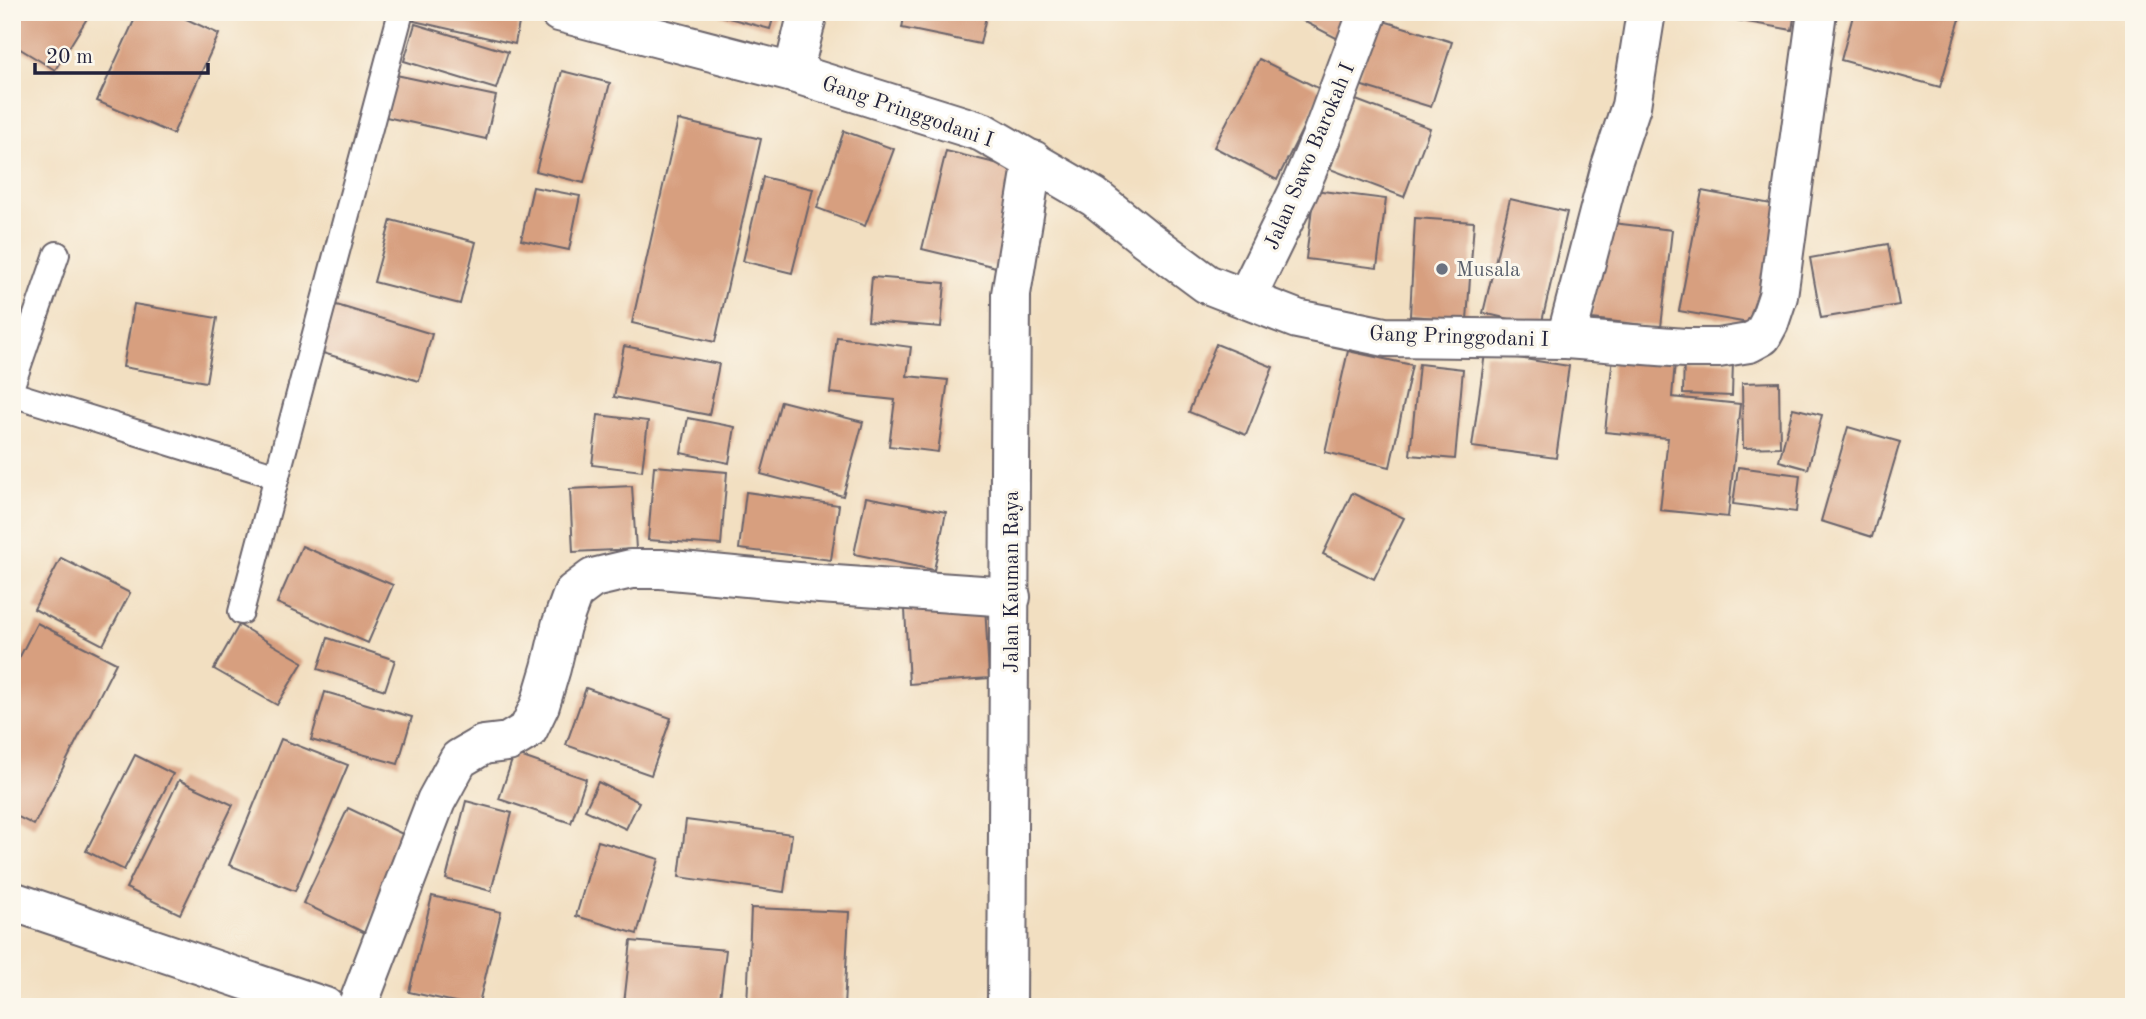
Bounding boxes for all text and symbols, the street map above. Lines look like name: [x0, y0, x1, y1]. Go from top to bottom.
scale bar: [35, 32, 208, 76]
text: 20 m: [46, 47, 93, 68]
street label: Jalan Sawo Barokah I: [1262, 60, 1359, 253]
street label: Gang Pringgodani I: [819, 73, 996, 152]
place label: Musala: [1456, 260, 1520, 281]
marker: Musala: [1434, 261, 1450, 277]
street label: Gang Pringgodani I: [1369, 324, 1549, 351]
street label: Jalan Kauman Raya: [1002, 491, 1023, 673]

